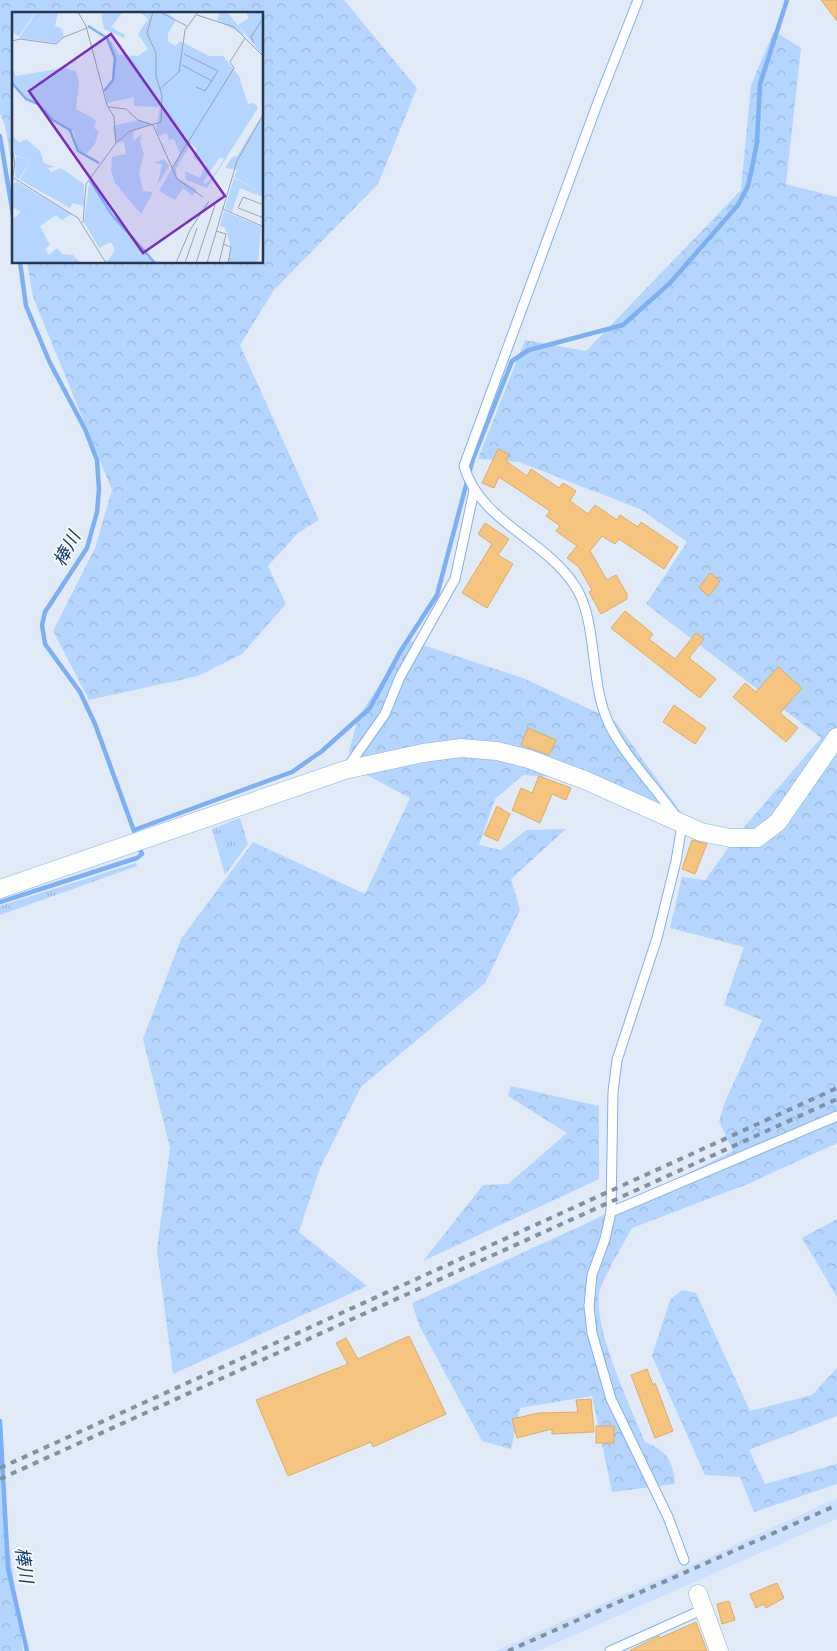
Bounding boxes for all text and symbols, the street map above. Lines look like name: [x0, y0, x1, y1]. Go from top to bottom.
inset map: [12, 12, 264, 264]
water label: 棒川: [48, 526, 86, 570]
water label: 棒川: [11, 1546, 39, 1586]

